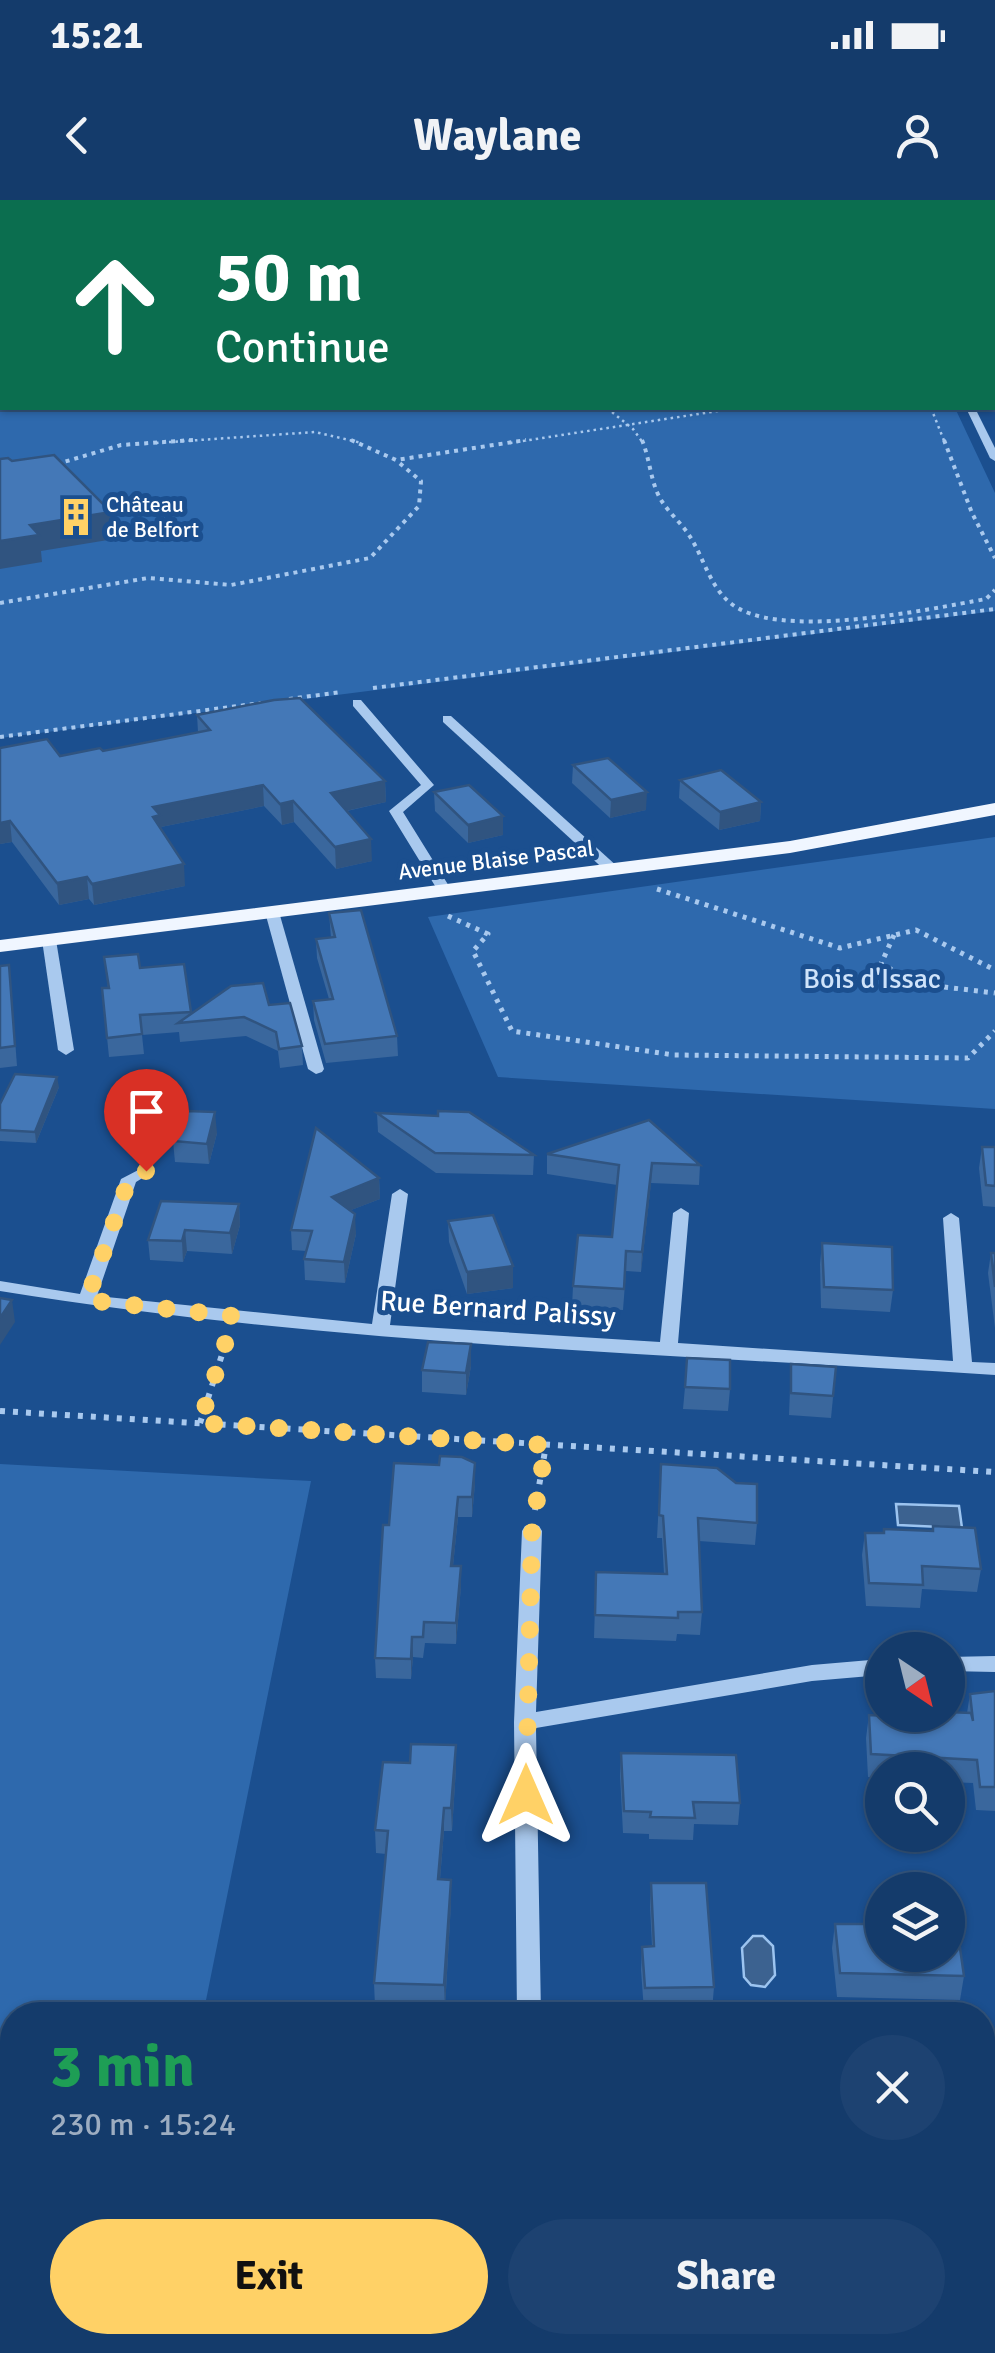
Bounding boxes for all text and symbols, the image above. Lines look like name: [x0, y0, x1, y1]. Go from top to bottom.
text: 15:21: [50, 12, 143, 59]
icon: back: [50, 108, 105, 163]
text: Waylane: [413, 108, 582, 163]
icon: person: [890, 108, 945, 163]
text: 50 m: [215, 234, 363, 320]
icon: ahead: [50, 240, 180, 370]
text: Continue: [215, 320, 390, 375]
place label: Château de Belfort: [106, 491, 199, 543]
building icon: Château de Belfort: [55, 496, 97, 538]
street label: Avenue Blaise Pascal: [397, 835, 595, 885]
park label: Bois d'Issac: [803, 962, 941, 996]
pin: [104, 1069, 189, 1172]
icon: arrive: [119, 1084, 174, 1139]
street label: Rue Bernard Palissy: [379, 1284, 617, 1334]
north arrow: [865, 1632, 965, 1732]
map controls: [865, 1632, 965, 1972]
position arrow: [474, 1743, 578, 1847]
button: search: [865, 1752, 965, 1852]
button: layers: [865, 1872, 965, 1972]
text: 3 min: [50, 2030, 195, 2104]
button: close: [840, 2035, 945, 2140]
text: 230 m · 15:24: [50, 2105, 236, 2144]
button: Exit: [50, 2219, 488, 2334]
button: Share: [508, 2219, 945, 2334]

